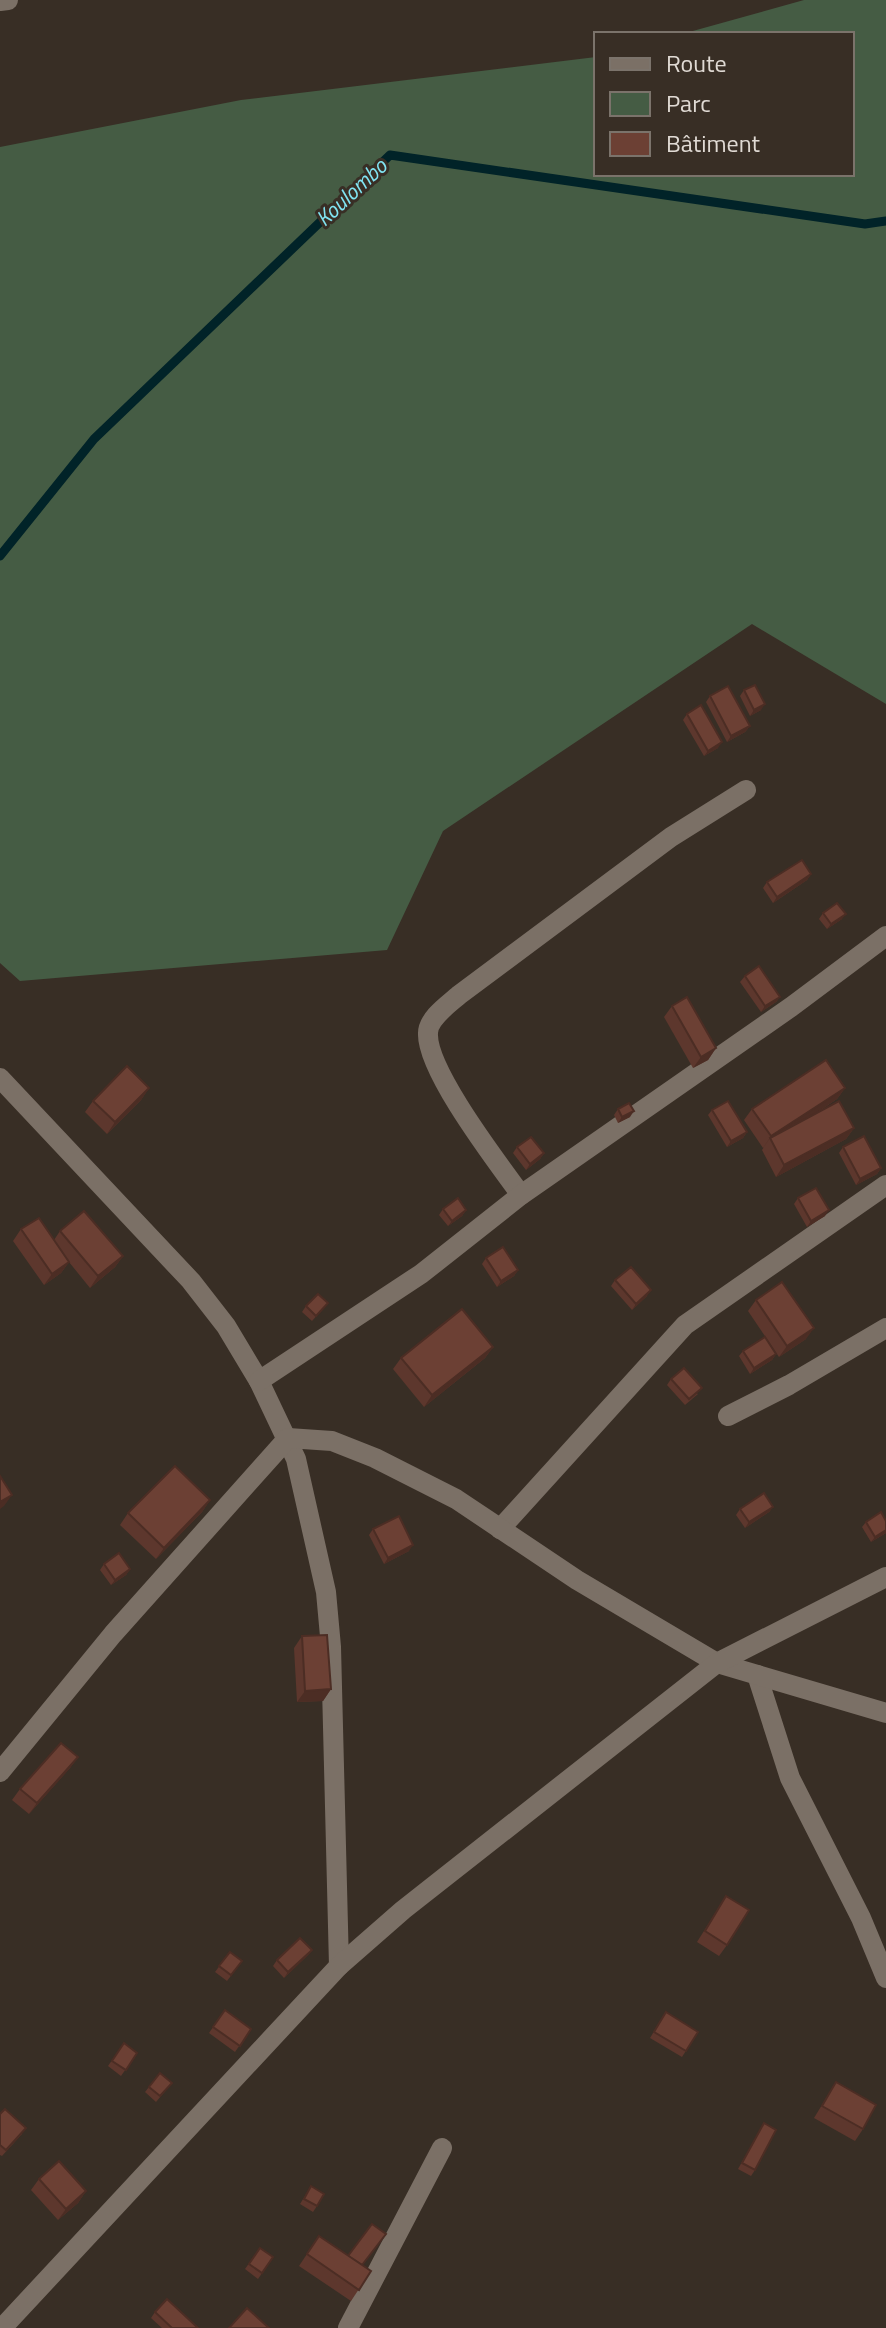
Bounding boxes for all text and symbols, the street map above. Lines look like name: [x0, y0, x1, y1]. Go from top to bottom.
legend: [594, 32, 854, 176]
text: Route: [666, 45, 727, 81]
text: Parc: [666, 85, 711, 121]
text: Bâtiment: [666, 125, 760, 161]
water label: Koulombo: [307, 149, 395, 234]

